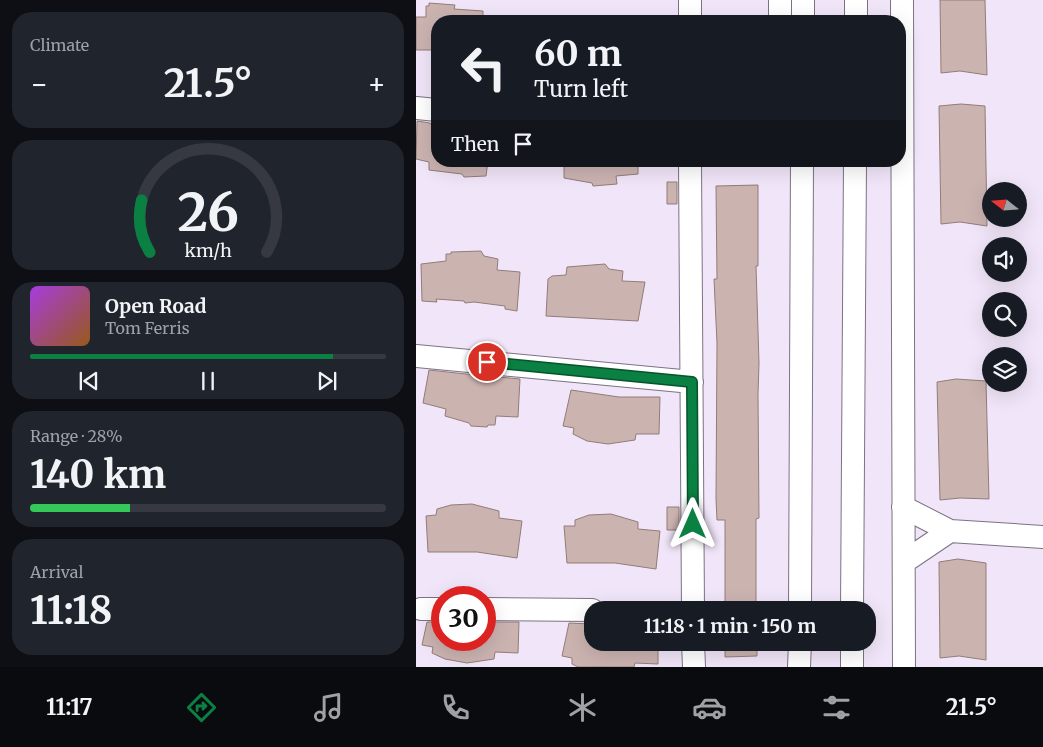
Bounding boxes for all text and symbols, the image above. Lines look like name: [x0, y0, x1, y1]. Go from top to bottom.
text: 60 m: [534, 32, 622, 76]
text: Climate: [30, 35, 89, 55]
icon: left: [451, 35, 516, 100]
text: 21.5°: [164, 60, 252, 107]
text: −: [30, 66, 49, 102]
text: +: [367, 66, 386, 102]
text: Turn left: [534, 75, 628, 103]
icon: arrive: [509, 130, 537, 158]
text: Then: [451, 132, 499, 156]
text: 26: [177, 180, 239, 245]
north arrow: [982, 182, 1027, 228]
map controls: [982, 182, 1027, 392]
button: sound: [982, 237, 1027, 282]
text: km/h: [184, 239, 232, 262]
button: search: [982, 292, 1027, 337]
text: Open Road: [105, 294, 207, 318]
text: Tom Ferris: [105, 318, 190, 338]
pin: [466, 341, 508, 383]
button: layers: [982, 347, 1027, 392]
icon: arrive: [473, 348, 501, 376]
icon: previous: [75, 367, 103, 395]
icon: pause: [194, 367, 222, 395]
icon: next: [313, 367, 341, 395]
text: Range · 28%: [30, 426, 122, 446]
text: 140 km: [30, 451, 166, 498]
position arrow: [666, 497, 718, 549]
text: Arrival: [30, 562, 83, 582]
speed limit sign: 30: [431, 586, 496, 651]
text: 11:18: [30, 587, 112, 634]
text: 11:18 · 1 min · 150 m: [644, 614, 816, 638]
icon: directions: [184, 690, 219, 725]
icon: music: [311, 690, 346, 725]
icon: phone: [438, 690, 473, 725]
icon: climate: [565, 690, 600, 725]
icon: car: [692, 690, 727, 725]
icon: filters: [819, 690, 854, 725]
text: 11:17: [46, 693, 93, 721]
text: 21.5°: [946, 693, 997, 721]

